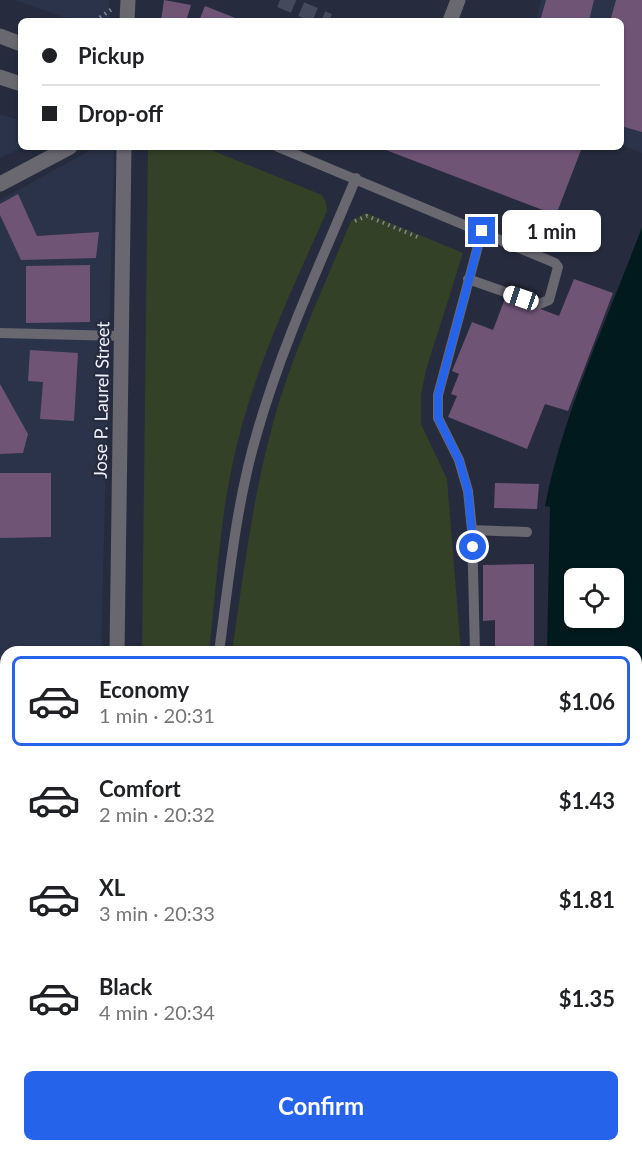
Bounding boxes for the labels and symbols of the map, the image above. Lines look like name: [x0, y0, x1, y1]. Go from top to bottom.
callout: 1 min: [503, 210, 602, 252]
route end: [468, 217, 495, 244]
car: [501, 284, 541, 312]
street label: Jose P. Laurel Street: [89, 321, 113, 479]
route start: [459, 533, 486, 560]

